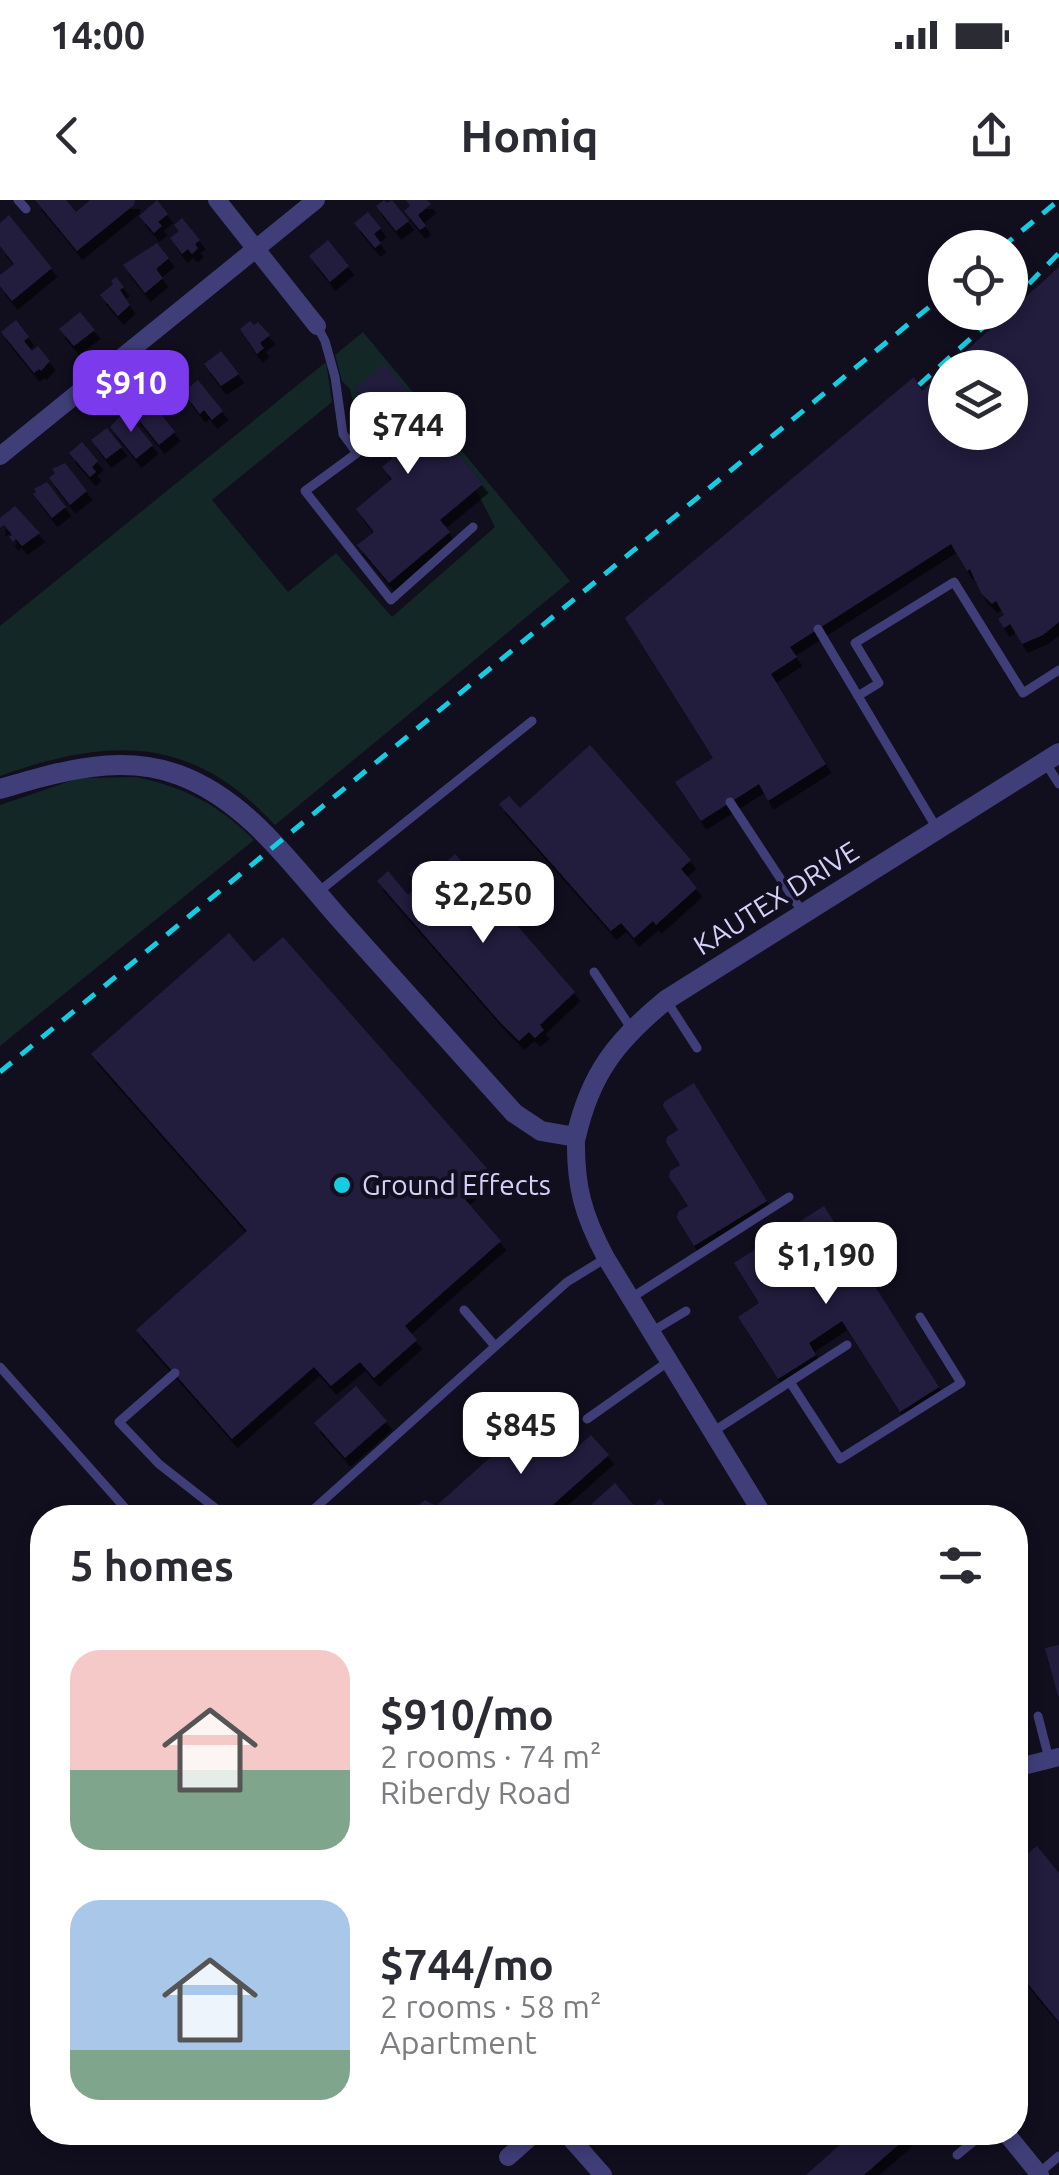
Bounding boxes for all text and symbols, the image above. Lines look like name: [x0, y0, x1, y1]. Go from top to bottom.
text: 14:00: [50, 14, 145, 56]
icon: back: [40, 108, 95, 163]
icon: share: [964, 108, 1019, 163]
text: Homiq: [461, 110, 598, 161]
map controls: [928, 230, 1028, 450]
button: locate: [928, 230, 1028, 330]
pin: $910: [72, 350, 190, 435]
button: layers: [928, 350, 1028, 450]
text: $910: [95, 364, 167, 400]
pin: $744: [349, 392, 467, 477]
text: $744: [372, 406, 444, 442]
street label: KAUTEX DRIVE: [688, 835, 864, 961]
pin: $2,250: [402, 861, 564, 946]
text: $2,250: [434, 875, 532, 911]
place label: Ground Effects: [362, 1169, 551, 1200]
marker: Ground Effects: [331, 1174, 353, 1196]
pin: $1,190: [745, 1222, 907, 1307]
text: $1,190: [777, 1236, 875, 1272]
pin: $845: [462, 1392, 580, 1477]
text: $845: [485, 1406, 557, 1442]
icon: filters: [933, 1538, 988, 1593]
text: 5 homes: [70, 1542, 234, 1589]
icon: home: [150, 1690, 270, 1810]
text: $910/mo: [380, 1691, 554, 1738]
text: 2 rooms · 74 m²: [380, 1738, 601, 1774]
text: Riberdy Road: [380, 1774, 571, 1810]
icon: home: [150, 1940, 270, 2060]
text: $744/mo: [380, 1941, 554, 1988]
text: 2 rooms · 58 m²: [380, 1988, 601, 2024]
text: Apartment: [380, 2024, 537, 2060]

